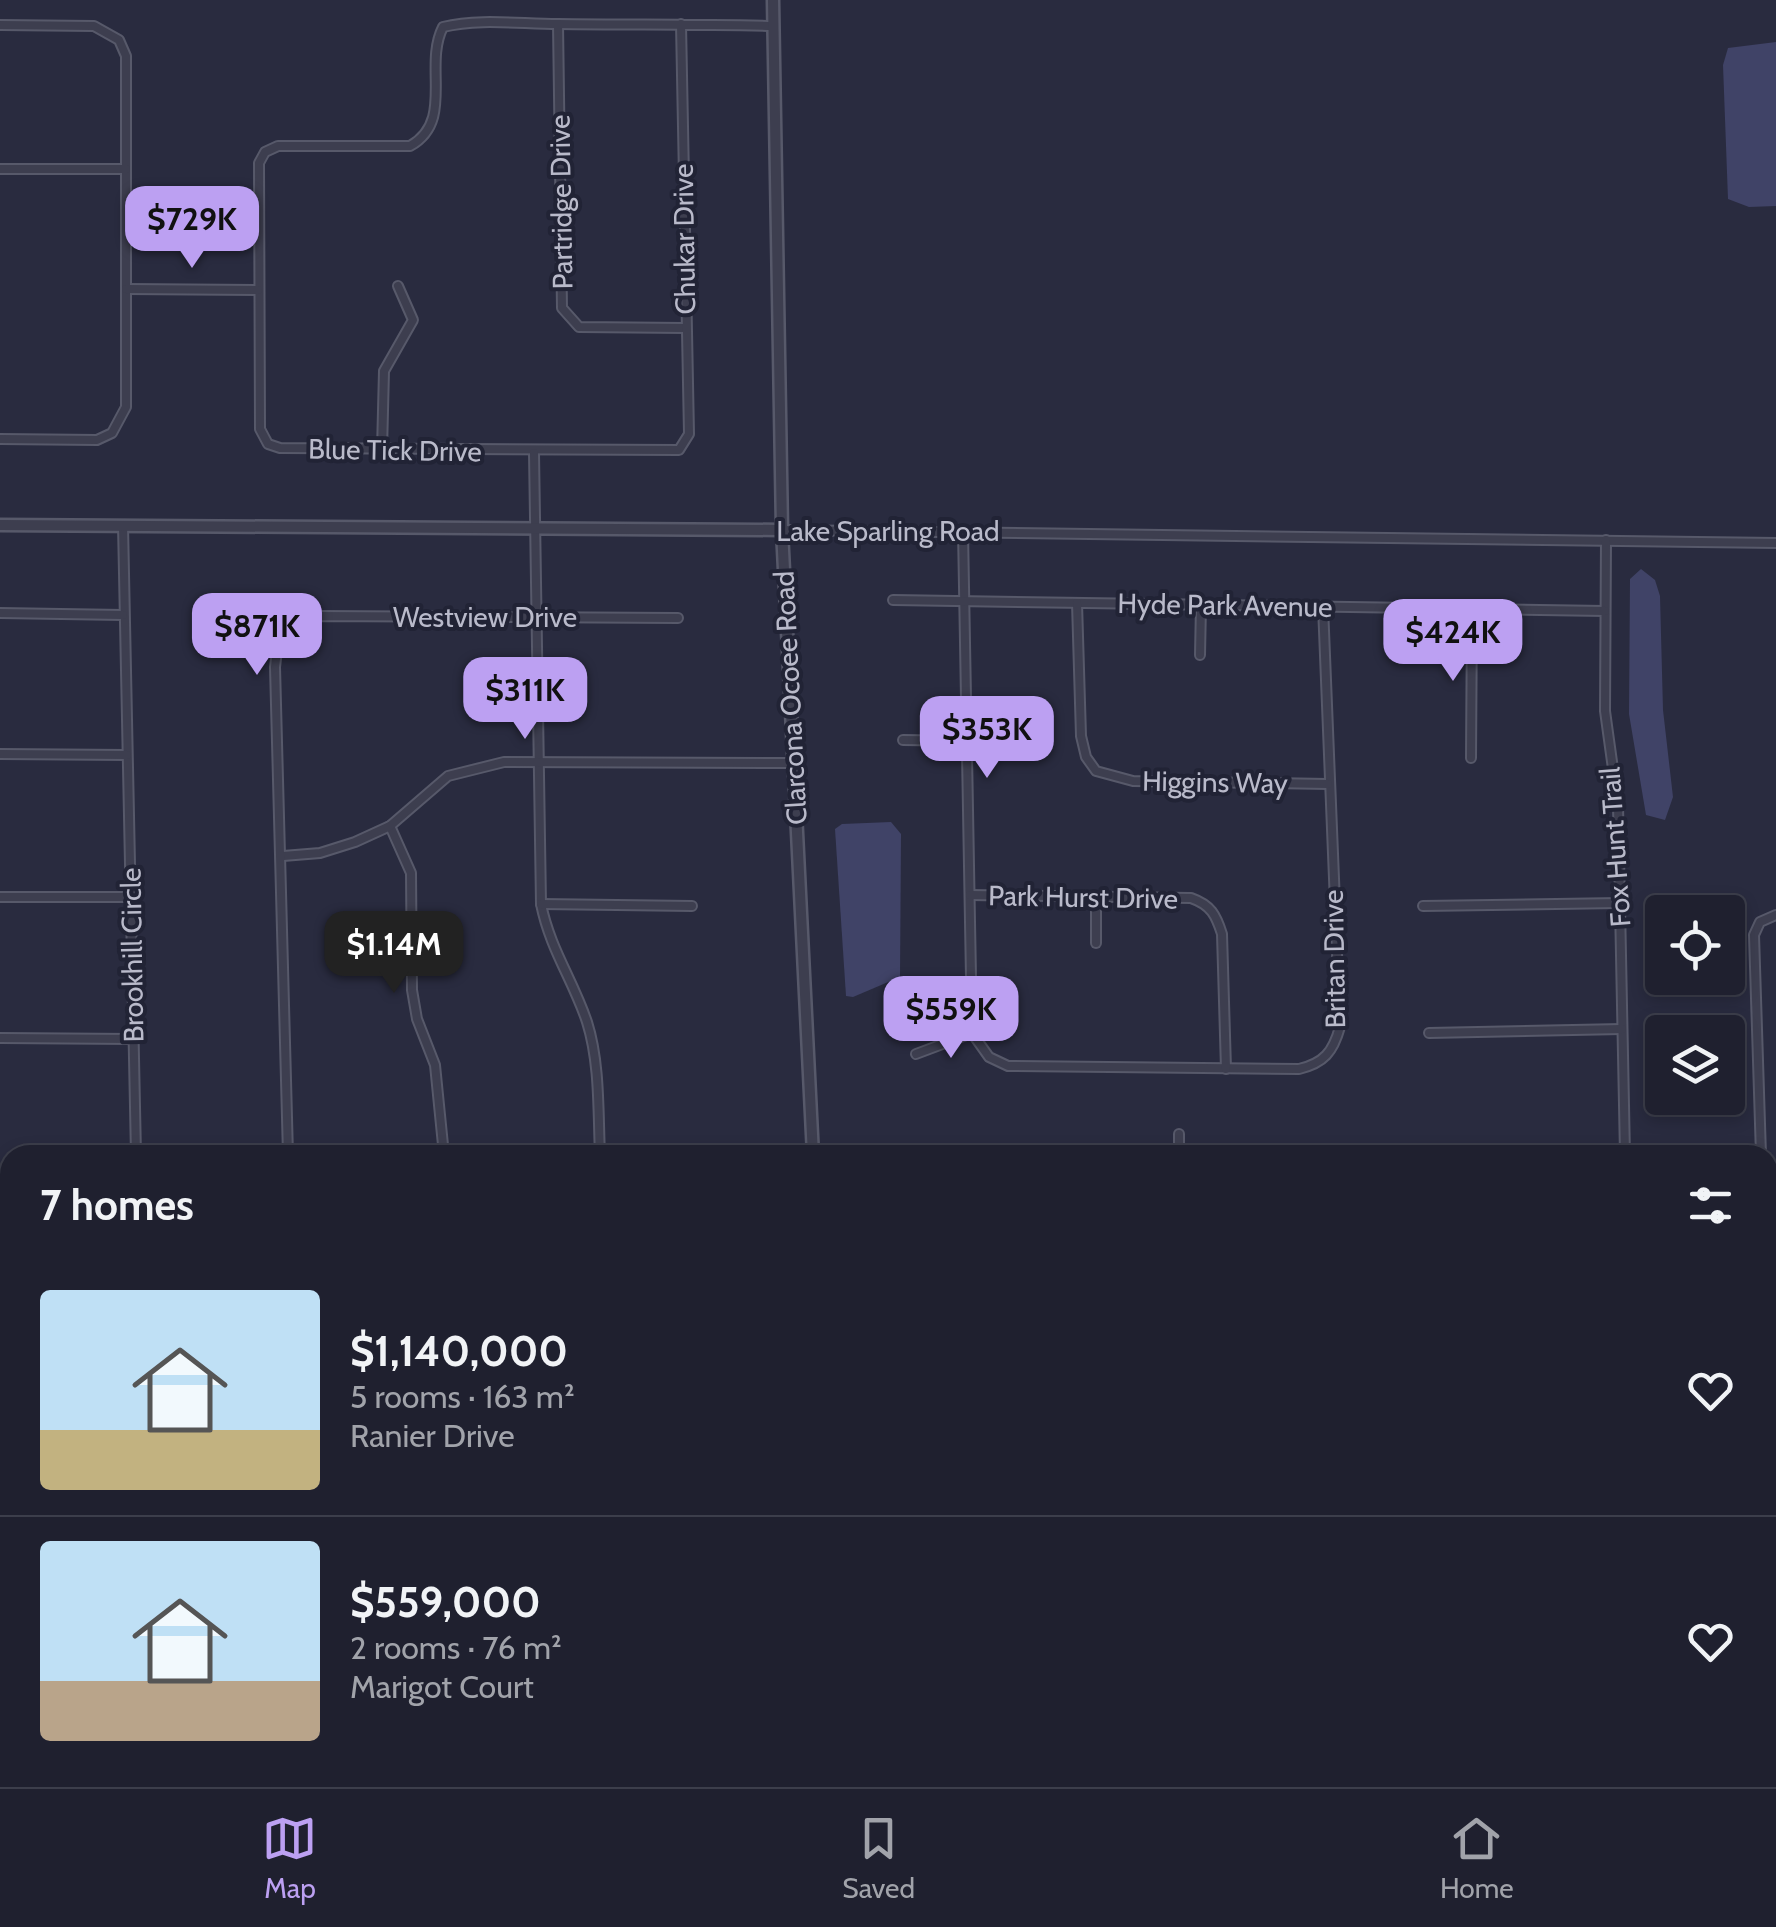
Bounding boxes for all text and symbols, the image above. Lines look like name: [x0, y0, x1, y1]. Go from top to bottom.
street label: Partridge Drive: [542, 114, 580, 290]
street label: Chukar Drive: [666, 163, 702, 315]
pin: $729K: [122, 186, 262, 271]
text: $729K: [147, 199, 237, 238]
street label: Blue Tick Drive: [308, 431, 482, 469]
street label: Lake Sparling Road: [776, 514, 1000, 548]
street label: Clarcona Ocoee Road: [766, 570, 814, 826]
street label: Hyde Park Avenue: [1117, 586, 1333, 624]
pin: $871K: [187, 593, 327, 678]
pin: $424K: [1383, 599, 1523, 684]
street label: Westview Drive: [393, 600, 577, 634]
text: $871K: [214, 606, 300, 645]
text: $424K: [1405, 612, 1501, 651]
pin: $311K: [455, 657, 595, 742]
text: $311K: [485, 670, 565, 709]
pin: $353K: [917, 696, 1057, 781]
text: $353K: [942, 709, 1032, 748]
street label: Higgins Way: [1142, 764, 1288, 800]
street label: Fox Hunt Trail: [1592, 765, 1638, 928]
street label: Brookhill Circle: [113, 867, 151, 1043]
street label: Park Hurst Drive: [988, 878, 1178, 916]
street label: Britan Drive: [1316, 889, 1352, 1029]
map controls: [1645, 895, 1745, 1115]
button: locate: [1645, 895, 1745, 995]
pin: $1.14M: [313, 911, 475, 996]
text: $1.14M: [346, 924, 442, 963]
pin: $559K: [881, 976, 1021, 1061]
text: $559K: [906, 989, 996, 1028]
button: layers: [1645, 1015, 1745, 1115]
icon: filters: [1683, 1178, 1738, 1233]
text: 7 homes: [40, 1179, 194, 1231]
text: $1,140,000: [350, 1325, 568, 1377]
icon: home: [120, 1330, 240, 1450]
icon: heart: [1683, 1363, 1738, 1418]
text: 5 rooms · 163 m²: [350, 1377, 575, 1416]
text: Ranier Drive: [350, 1416, 515, 1455]
text: $559,000: [350, 1576, 541, 1628]
icon: home: [120, 1581, 240, 1701]
icon: heart: [1683, 1614, 1738, 1669]
text: 2 rooms · 76 m²: [350, 1628, 562, 1667]
text: Marigot Court: [350, 1667, 534, 1706]
tab: Map: [262, 1811, 317, 1905]
tab: Saved: [842, 1811, 915, 1905]
tab: Home: [1440, 1811, 1514, 1905]

